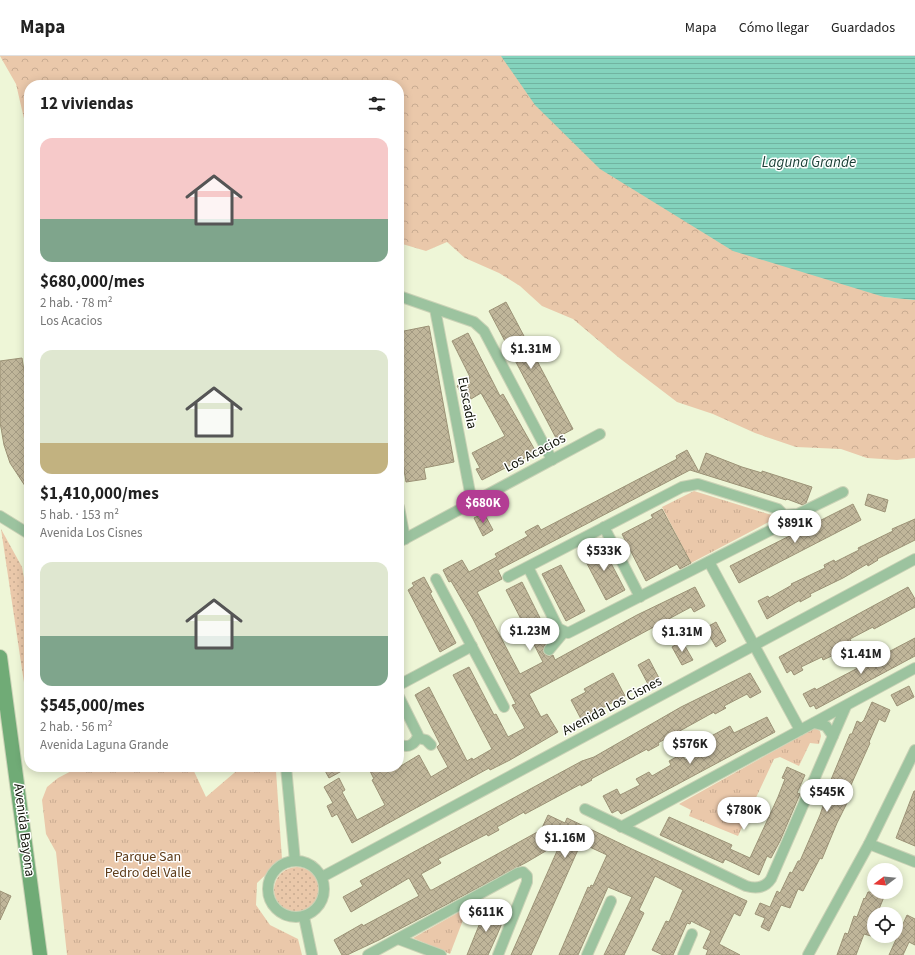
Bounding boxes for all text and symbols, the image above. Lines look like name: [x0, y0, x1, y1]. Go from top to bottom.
text: Mapa: [20, 14, 65, 41]
text: Mapa: [685, 18, 717, 38]
text: Cómo llegar: [739, 18, 809, 38]
text: Guardados: [831, 18, 895, 38]
text: 12 viviendas: [40, 92, 133, 116]
icon: filters: [366, 93, 388, 115]
water label: Laguna Grande: [762, 152, 856, 173]
icon: home: [178, 164, 250, 236]
text: $680,000/mes: [40, 270, 145, 294]
text: 2 hab. · 78 m²: [40, 294, 113, 312]
text: Los Acacios: [40, 312, 102, 330]
pin: $1.31M: [498, 336, 564, 370]
text: $1.31M: [510, 340, 552, 358]
street label: Euscadia: [452, 375, 482, 431]
icon: home: [178, 376, 250, 448]
street label: Los Acacios: [501, 428, 569, 478]
text: $1,410,000/mes: [40, 482, 159, 506]
pin: $680K: [455, 490, 511, 524]
text: $680K: [465, 494, 501, 512]
text: 5 hab. · 153 m²: [40, 506, 119, 524]
pin: $891K: [767, 510, 823, 544]
text: $891K: [777, 514, 813, 532]
text: Avenida Los Cisnes: [40, 524, 142, 542]
pin: $533K: [576, 538, 632, 572]
text: $533K: [586, 542, 622, 560]
icon: home: [178, 588, 250, 660]
pin: $1.23M: [497, 618, 563, 652]
pin: $1.31M: [649, 619, 715, 653]
text: $1.23M: [509, 622, 551, 640]
text: $1.31M: [661, 623, 703, 641]
pin: $1.41M: [828, 641, 894, 675]
text: $1.41M: [840, 645, 882, 663]
street label: Avenida Los Cisnes: [559, 671, 666, 741]
text: $545,000/mes: [40, 694, 145, 718]
text: 2 hab. · 56 m²: [40, 718, 113, 736]
pin: $576K: [662, 731, 718, 765]
text: $576K: [672, 735, 708, 753]
text: Avenida Laguna Grande: [40, 736, 168, 754]
pin: $545K: [799, 779, 855, 813]
street label: Avenida Bayona: [8, 782, 40, 878]
text: $545K: [809, 783, 845, 801]
pin: $780K: [716, 797, 772, 831]
text: $780K: [726, 801, 762, 819]
pin: $1.16M: [532, 825, 598, 859]
text: $1.16M: [544, 829, 586, 847]
park label: Parque San Pedro del Valle: [105, 847, 191, 883]
north arrow: [867, 863, 903, 899]
map controls: [867, 863, 903, 943]
pin: $611K: [458, 899, 514, 933]
text: $611K: [468, 903, 504, 921]
button: locate: [867, 907, 903, 943]

